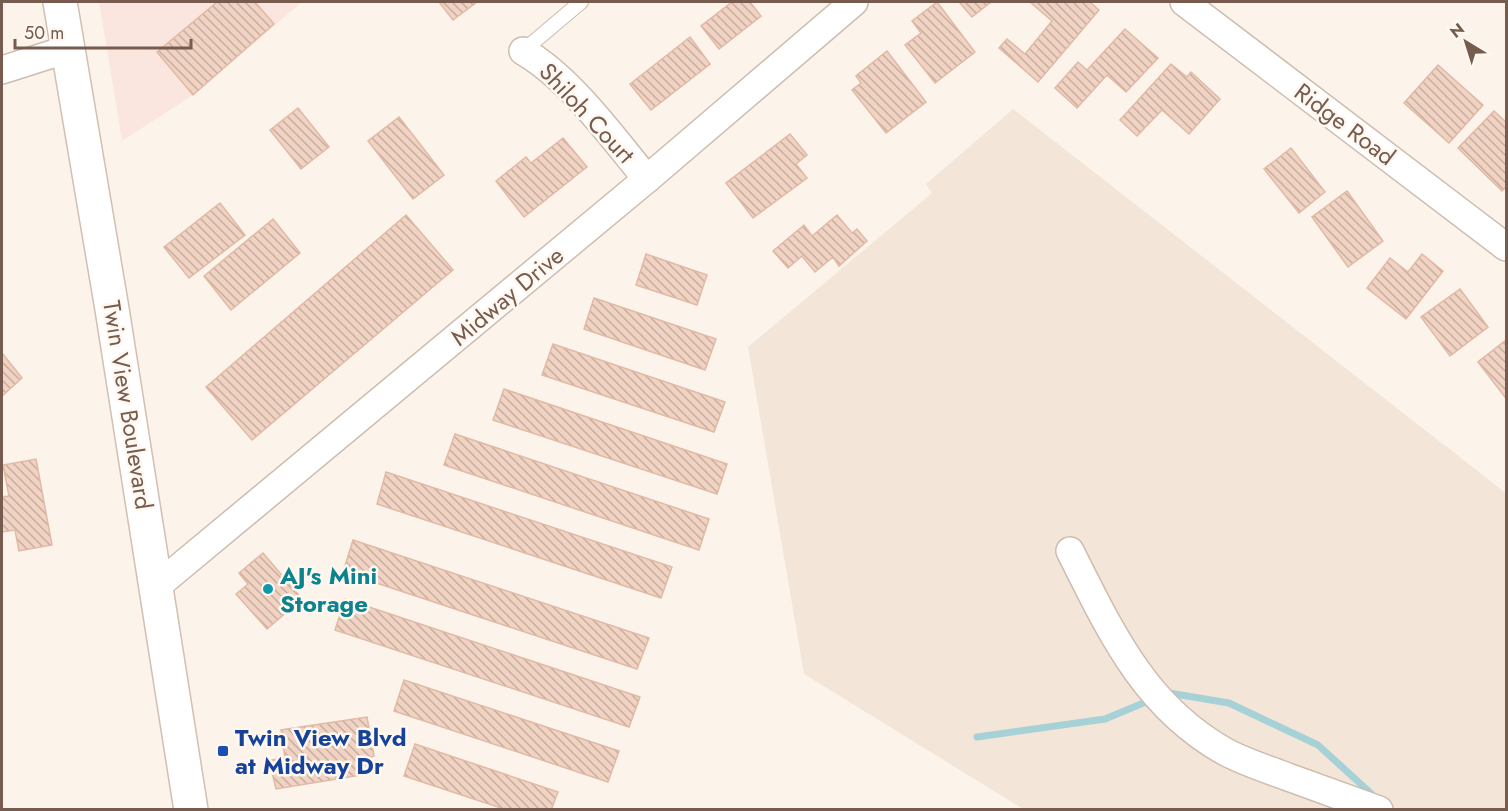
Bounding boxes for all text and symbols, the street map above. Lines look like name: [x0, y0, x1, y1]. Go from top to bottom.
scale bar: [15, 12, 190, 50]
north arrow: [1436, 12, 1496, 72]
text: N: [1445, 18, 1469, 44]
text: 50 m: [24, 20, 64, 46]
street label: Shiloh Court: [531, 55, 643, 171]
street label: Ridge Road: [1287, 74, 1403, 174]
street label: Midway Drive: [443, 238, 571, 354]
street label: Twin View Boulevard: [94, 298, 162, 512]
place label: AJ's Mini Storage: [279, 558, 377, 621]
marker: AJ's Mini Storage: [261, 582, 275, 596]
place label: Twin View Blvd at Midway Dr: [235, 720, 407, 783]
marker: Twin View Blvd at Midway Dr: [216, 744, 230, 758]

